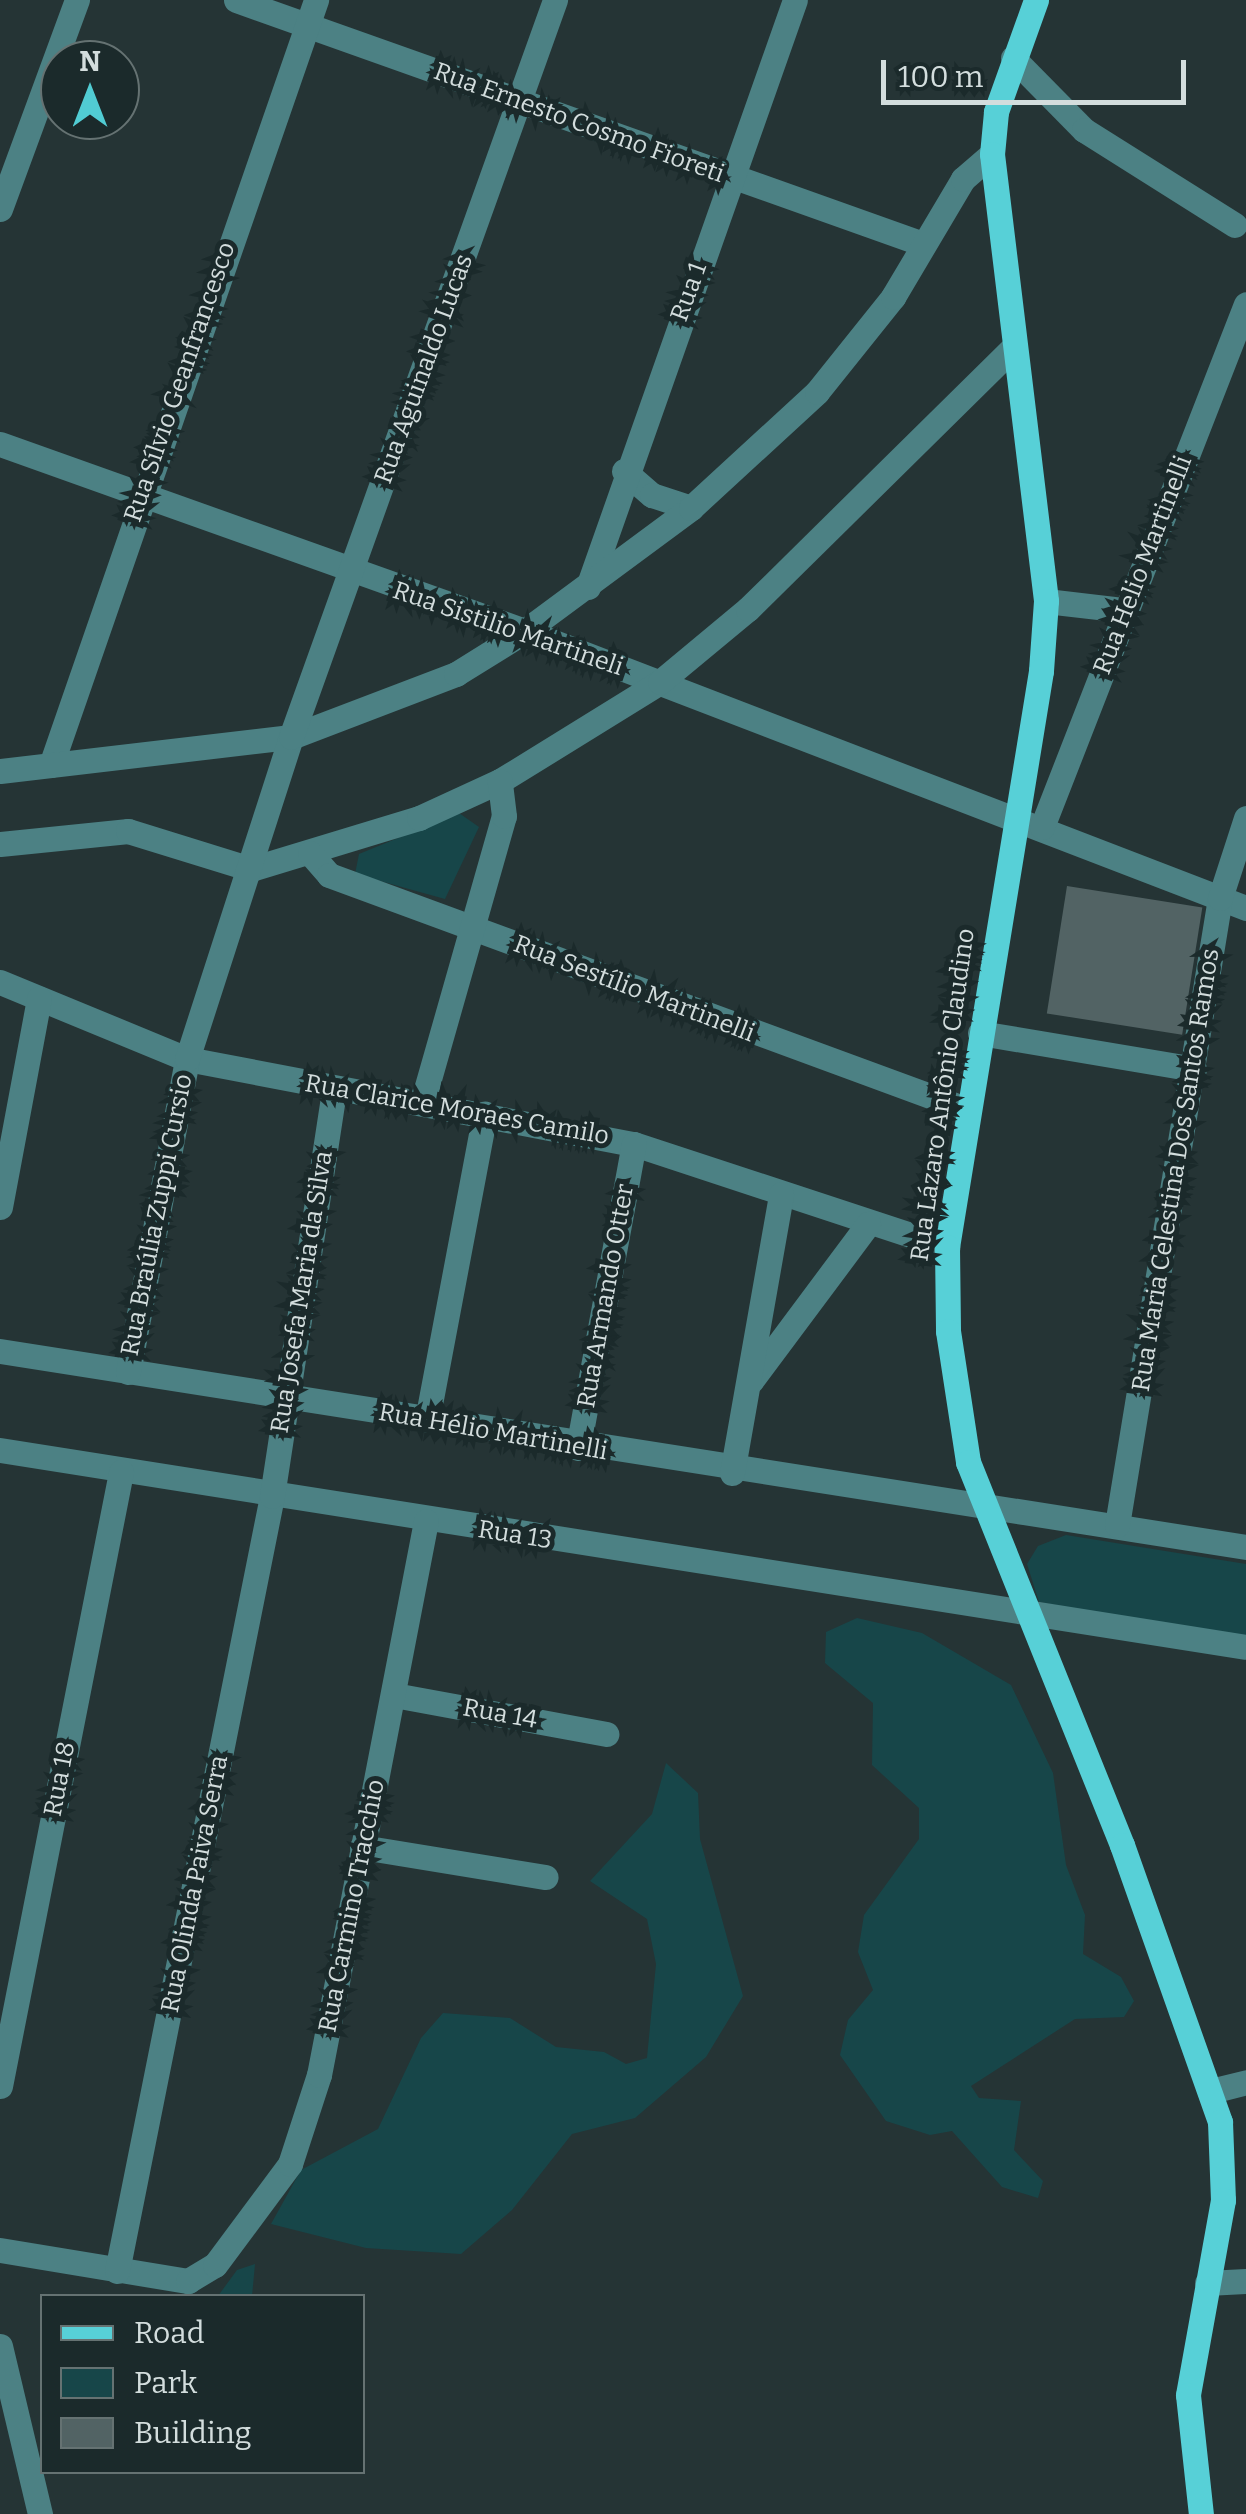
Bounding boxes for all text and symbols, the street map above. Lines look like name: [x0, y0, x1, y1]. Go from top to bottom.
north arrow: [40, 40, 140, 140]
scale bar: [886, 40, 1191, 102]
text: N: [79, 45, 101, 78]
street label: Rua Ernesto Cosmo Fioreti: [430, 56, 728, 190]
text: 100 m: [898, 59, 983, 95]
street label: Rua Sílvio Geanfrancesco: [118, 238, 242, 526]
street label: Rua Aguinaldo Lucas: [369, 250, 479, 488]
street label: Rua 1: [665, 259, 713, 325]
street label: Rua Helio Martinelli: [1087, 451, 1199, 679]
street label: Rua Sistilio Martineli: [389, 575, 627, 683]
street label: Rua Lázaro Antônio Claudino: [905, 927, 981, 1263]
street label: Rua Sestílio Martinelli: [509, 929, 759, 1049]
street label: Rua Maria Celestina Dos Santos Ramos: [1126, 946, 1226, 1394]
street label: Rua Clarice Moraes Camilo: [303, 1068, 611, 1152]
street label: Rua Braúlia Zuppi Cursio: [115, 1072, 199, 1358]
street label: Rua Josefa Maria da Silva: [265, 1149, 339, 1435]
street label: Rua Armando Otter: [572, 1182, 640, 1410]
street label: Rua Hélio Martinelli: [376, 1397, 610, 1467]
street label: Rua 13: [476, 1514, 554, 1556]
street label: Rua 14: [460, 1693, 540, 1735]
street label: Rua 18: [38, 1739, 82, 1819]
street label: Rua Olinda Paiva Serra: [155, 1753, 235, 2015]
street label: Rua Carmino Tracchio: [313, 1777, 391, 2035]
legend: [40, 2294, 365, 2474]
text: Road: [134, 2315, 205, 2351]
text: Park: [134, 2365, 197, 2401]
text: Building: [134, 2415, 252, 2451]

